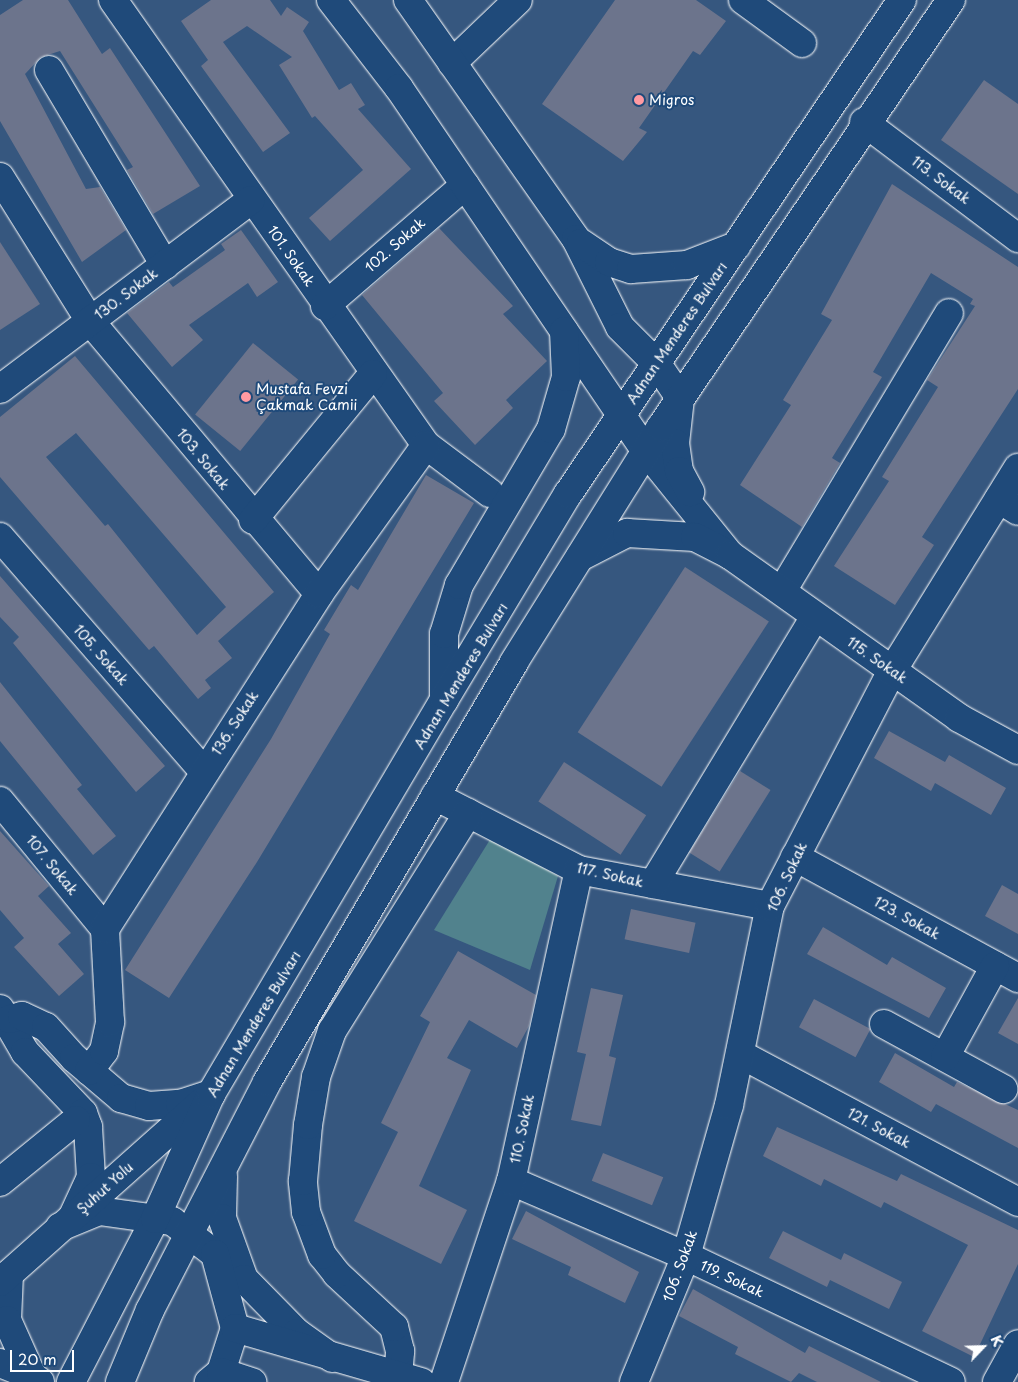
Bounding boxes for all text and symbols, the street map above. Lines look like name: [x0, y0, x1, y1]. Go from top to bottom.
place label: Migros: [649, 92, 694, 108]
marker: Migros: [633, 94, 645, 106]
street label: 113. Sokak: [908, 152, 974, 208]
street label: 102. Sokak: [361, 214, 429, 276]
street label: 101. Sokak: [263, 222, 319, 290]
street label: Adnan Menderes Bulvarı: [623, 259, 731, 407]
street label: 130. Sokak: [91, 265, 161, 323]
place label: Mustafa Fevzi Çakmak Camii: [256, 381, 357, 414]
marker: Mustafa Fevzi Çakmak Camii: [240, 391, 252, 403]
street label: 103. Sokak: [173, 425, 233, 493]
street label: Adnan Menderes Bulvarı: [411, 600, 511, 752]
street label: 105. Sokak: [70, 621, 132, 689]
street label: 115. Sokak: [843, 633, 911, 687]
street label: 136. Sokak: [208, 687, 262, 759]
street label: 107. Sokak: [23, 831, 81, 899]
street label: 106. Sokak: [763, 839, 811, 915]
street label: 117. Sokak: [574, 859, 646, 891]
street label: 123. Sokak: [870, 893, 944, 943]
street label: Adnan Menderes Bulvarı: [204, 948, 304, 1100]
street label: 110. Sokak: [506, 1092, 538, 1166]
street label: 121. Sokak: [843, 1104, 915, 1152]
street label: Şuhut Yolu: [74, 1159, 136, 1217]
street label: 106. Sokak: [659, 1227, 701, 1305]
street label: 119. Sokak: [697, 1257, 767, 1301]
north arrow: [958, 1322, 1008, 1372]
text: K: [985, 1332, 1009, 1350]
scale bar: [12, 1340, 76, 1372]
text: 20 m: [18, 1347, 57, 1370]

